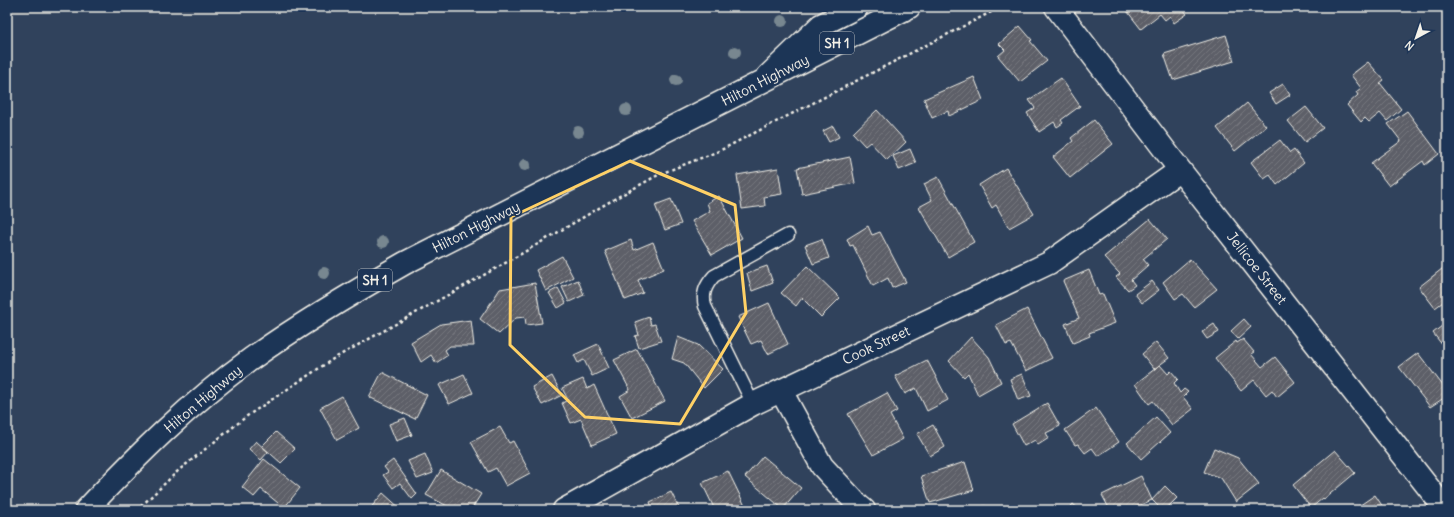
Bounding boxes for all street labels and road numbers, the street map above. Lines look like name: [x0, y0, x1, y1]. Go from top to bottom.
road number: SH 1: [820, 32, 854, 54]
street label: Hilton Highway: [718, 50, 812, 110]
street label: Hilton Highway: [429, 197, 523, 257]
street label: Jellicoe Street: [1223, 228, 1291, 308]
road number: SH 1: [358, 269, 392, 291]
street label: Cook Street: [839, 321, 913, 369]
street label: Hilton Highway: [160, 361, 246, 437]

